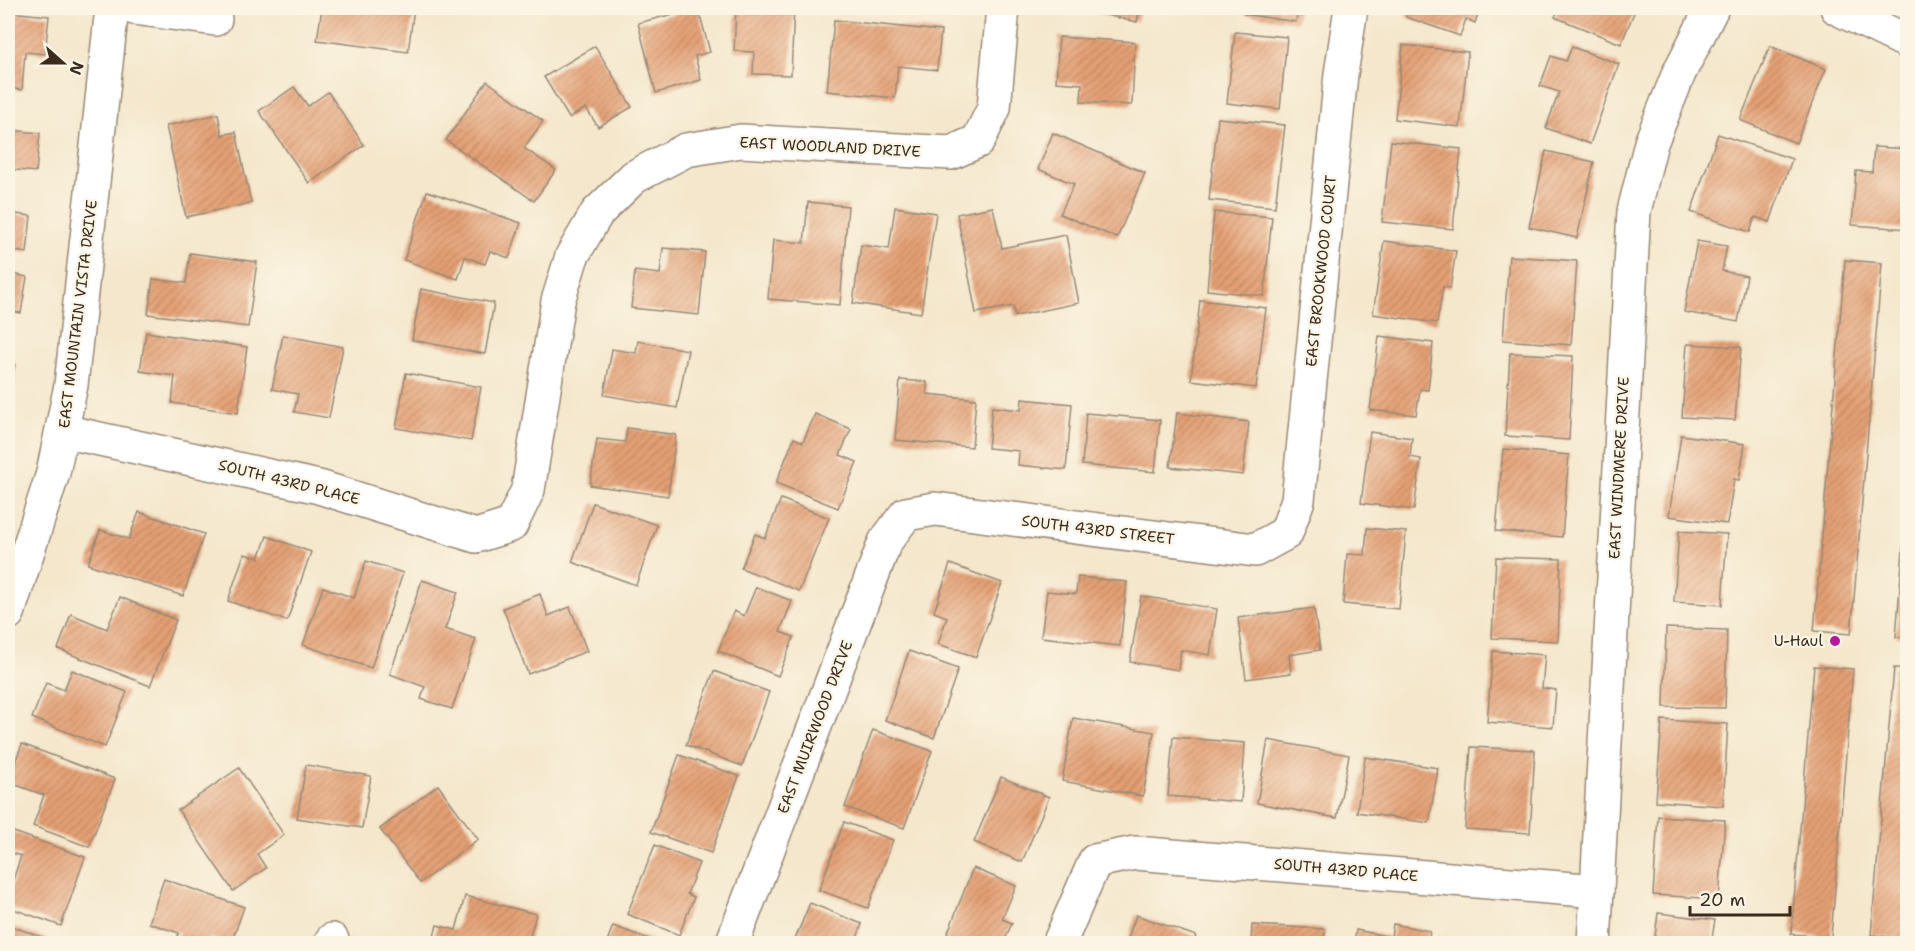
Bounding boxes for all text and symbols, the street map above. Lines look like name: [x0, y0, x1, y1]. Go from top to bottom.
north arrow: [33, 33, 93, 93]
text: N: [64, 59, 89, 78]
street label: EAST WOODLAND DRIVE: [739, 132, 921, 162]
street label: EAST BROOKWOOD COURT: [1301, 174, 1341, 368]
street label: EAST MOUNTAIN VISTA DRIVE: [54, 199, 102, 429]
street label: EAST WINDMERE DRIVE: [1604, 376, 1634, 560]
street label: SOUTH 43RD PLACE: [216, 455, 362, 509]
street label: SOUTH 43RD STREET: [1020, 511, 1176, 549]
place label: U-Haul: [1774, 631, 1823, 651]
marker: U-Haul: [1828, 634, 1842, 648]
street label: EAST MUIRWOOD DRIVE: [773, 638, 857, 816]
street label: SOUTH 43RD PLACE: [1273, 854, 1419, 886]
scale bar: [1690, 879, 1790, 917]
text: 20 m: [1699, 888, 1745, 912]

